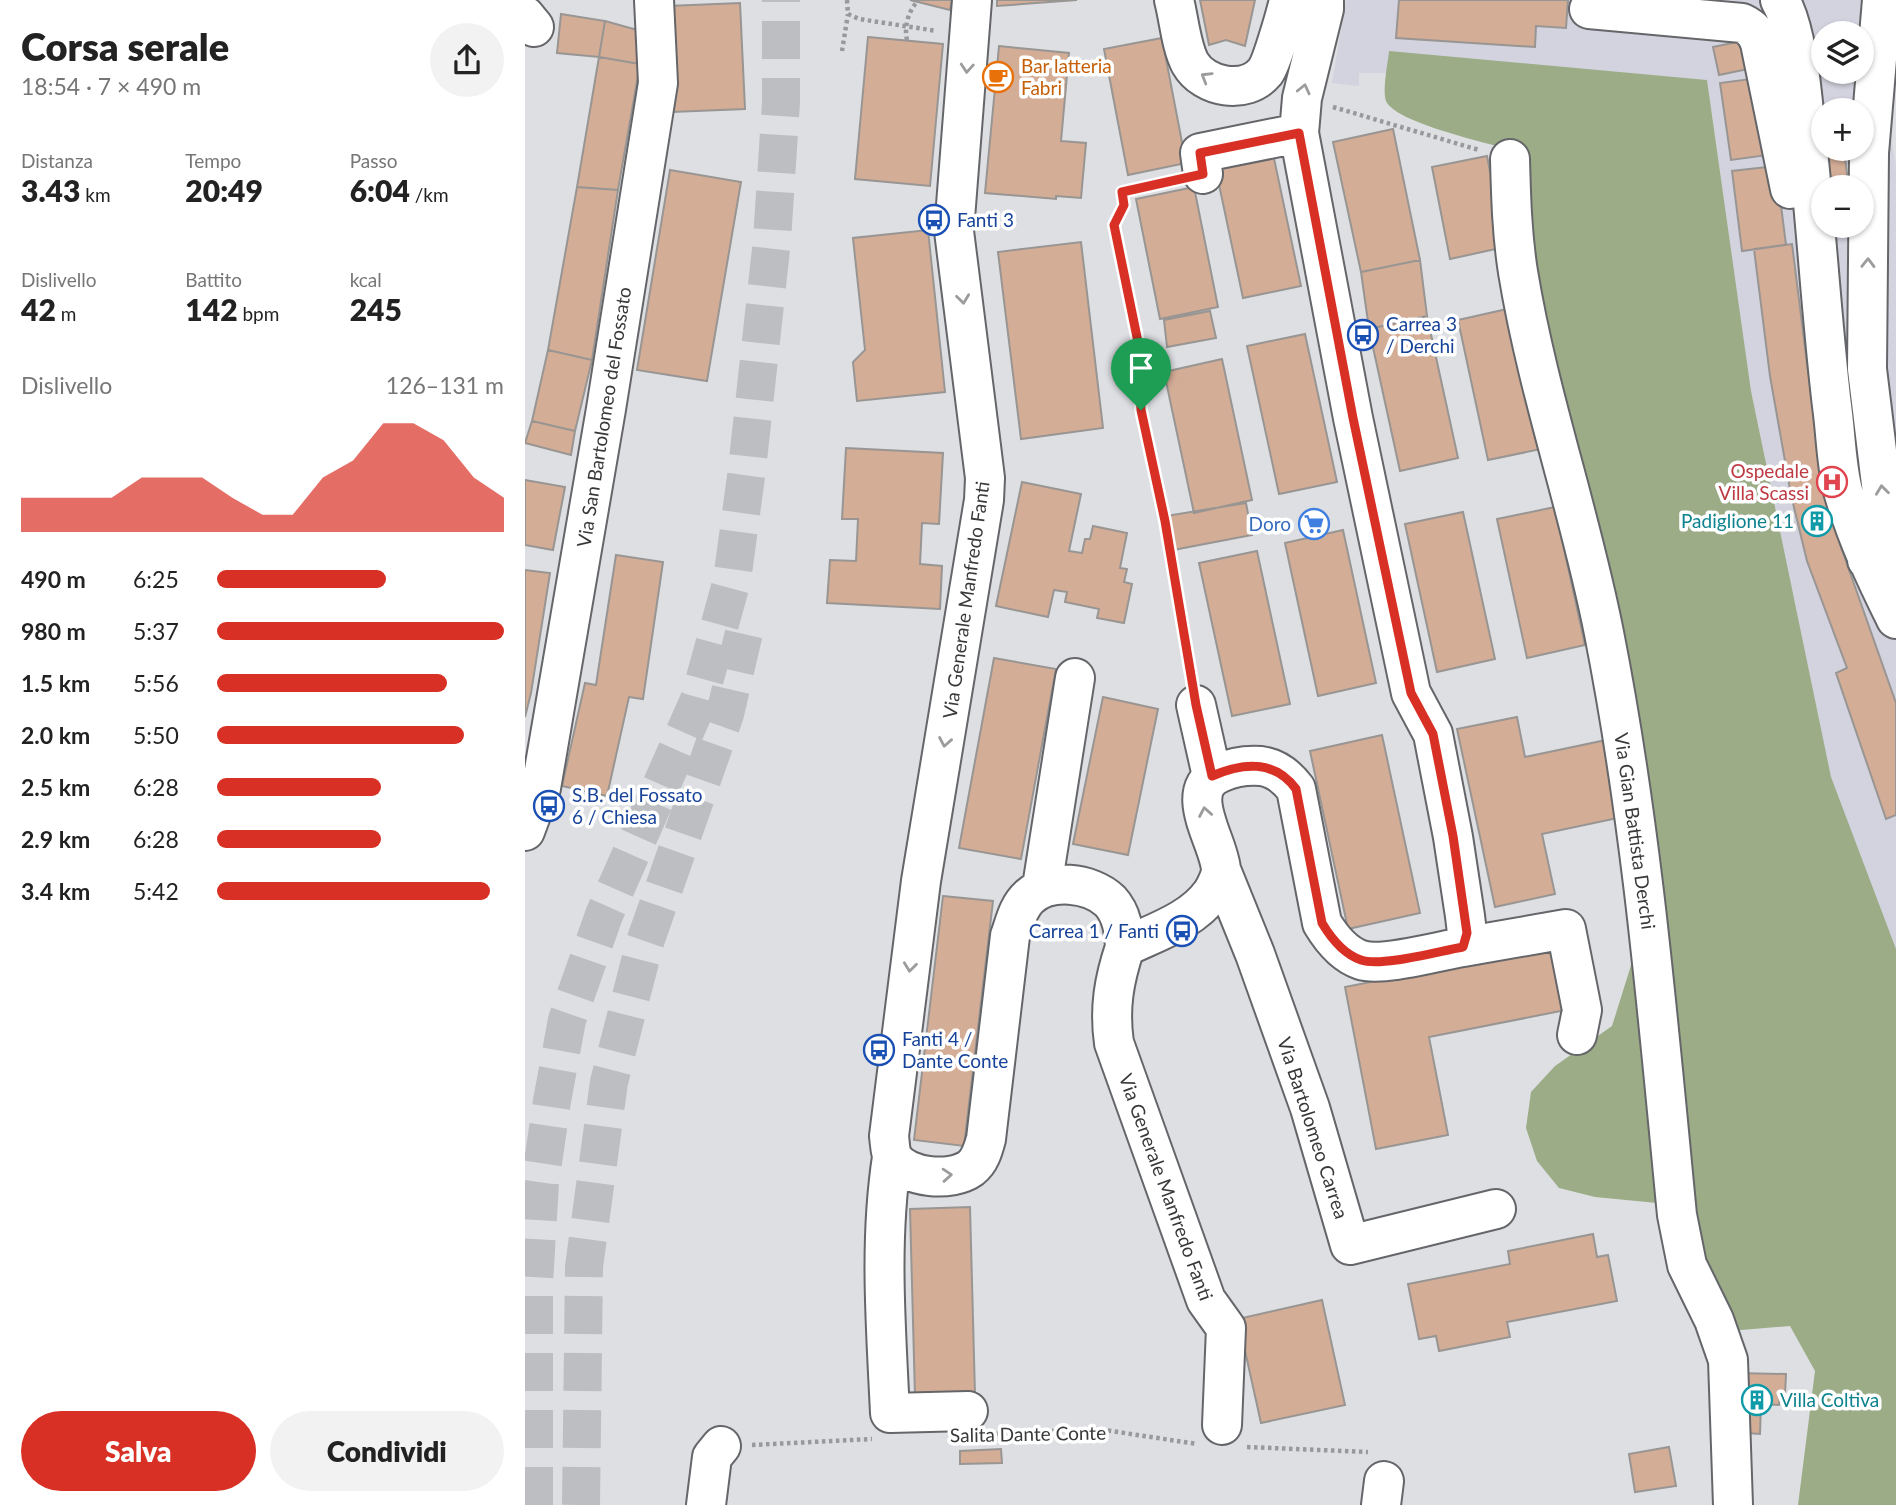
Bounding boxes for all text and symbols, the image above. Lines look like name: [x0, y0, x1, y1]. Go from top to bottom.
map controls: [1811, 21, 1874, 238]
button: layers: [1811, 21, 1874, 84]
text: Corsa serale: [21, 23, 229, 69]
button: share: [430, 23, 504, 97]
place label: Bar latteria Fabri: [1021, 54, 1112, 99]
cafe icon: Bar latteria Fabri: [981, 60, 1015, 94]
one-way arrow: [960, 63, 975, 74]
text: 18:54 · 7 × 490 m: [21, 72, 201, 100]
one-way arrow: [1200, 72, 1213, 85]
one-way arrow: [1296, 83, 1311, 95]
button: +: [1811, 98, 1874, 161]
text: Distanza: [21, 149, 93, 172]
text: Tempo: [185, 149, 241, 172]
text: Passo: [350, 149, 397, 172]
text: 3.43: [21, 172, 80, 208]
text: 20:49: [185, 172, 263, 208]
text: 6:04: [350, 172, 410, 208]
button: −: [1811, 175, 1874, 238]
text: km: [80, 183, 111, 206]
text: /km: [410, 183, 449, 206]
bus stop icon: Fanti 3: [917, 203, 951, 237]
place label: Fanti 3: [957, 208, 1014, 231]
one-way arrow: [1860, 257, 1876, 268]
text: Dislivello: [21, 268, 96, 291]
text: Battito: [185, 268, 242, 291]
text: kcal: [350, 268, 382, 291]
street label: Via San Bartolomeo del Fossato: [572, 285, 635, 549]
text: 42: [21, 291, 56, 327]
text: 142: [185, 291, 238, 327]
text: 245: [350, 291, 402, 327]
one-way arrow: [955, 293, 970, 305]
text: m: [56, 302, 76, 325]
text: bpm: [238, 302, 279, 325]
place label: Carrea 3 / Derchi: [1386, 312, 1457, 357]
bus stop icon: Carrea 3 / Derchi: [1346, 318, 1380, 352]
pin: [1111, 338, 1171, 410]
icon: arrive: [1122, 349, 1160, 387]
text: Dislivello: [21, 371, 112, 399]
text: 126–131 m: [386, 371, 504, 399]
place label: Ospedale Villa Scassi: [1719, 459, 1809, 504]
hospital icon: Ospedale Villa Scassi: [1815, 465, 1849, 499]
street label: Via Generale Manfredo Fanti: [937, 480, 994, 720]
one-way arrow: [1874, 484, 1889, 495]
building icon: Padiglione 11: [1800, 504, 1834, 538]
supermarket icon: Doro: [1297, 507, 1331, 541]
place label: Padiglione 11: [1681, 509, 1794, 532]
place label: Doro: [1249, 512, 1291, 535]
text: 490 m: [21, 565, 86, 593]
text: 6:25: [133, 565, 179, 593]
text: 980 m: [21, 617, 86, 645]
text: 5:37: [133, 617, 179, 645]
text: 1.5 km: [21, 669, 90, 697]
text: 5:56: [133, 669, 179, 697]
text: 2.0 km: [21, 721, 90, 749]
text: 5:50: [133, 721, 179, 749]
street label: Via Gian Battista Derchi: [1610, 731, 1661, 931]
one-way arrow: [938, 736, 953, 748]
text: 2.5 km: [21, 773, 90, 801]
text: 6:28: [133, 773, 179, 801]
place label: S.B. del Fossato 6 / Chiesa: [572, 783, 702, 828]
bus stop icon: S.B. del Fossato 6 / Chiesa: [532, 789, 566, 823]
one-way arrow: [1198, 806, 1213, 818]
text: 2.9 km: [21, 825, 90, 853]
text: 6:28: [133, 825, 179, 853]
text: 3.4 km: [21, 877, 90, 905]
text: 5:42: [133, 877, 179, 905]
bus stop icon: Carrea 1 / Fanti: [1165, 914, 1199, 948]
place label: Carrea 1 / Fanti: [1029, 919, 1159, 942]
one-way arrow: [903, 961, 918, 973]
place label: Fanti 4 / Dante Conte: [902, 1027, 1008, 1072]
bus stop icon: Fanti 4 / Dante Conte: [862, 1033, 896, 1067]
street label: Via Bartolomeo Carrea: [1273, 1034, 1354, 1221]
street label: Via Generale Manfredo Fanti: [1115, 1070, 1218, 1303]
one-way arrow: [942, 1168, 953, 1183]
building icon: Villa Coltiva: [1740, 1383, 1774, 1417]
place label: Villa Coltiva: [1780, 1388, 1879, 1411]
button: Salva: [21, 1411, 256, 1491]
button: Condividi: [270, 1411, 504, 1491]
street label: Salita Dante Conte: [950, 1421, 1106, 1446]

